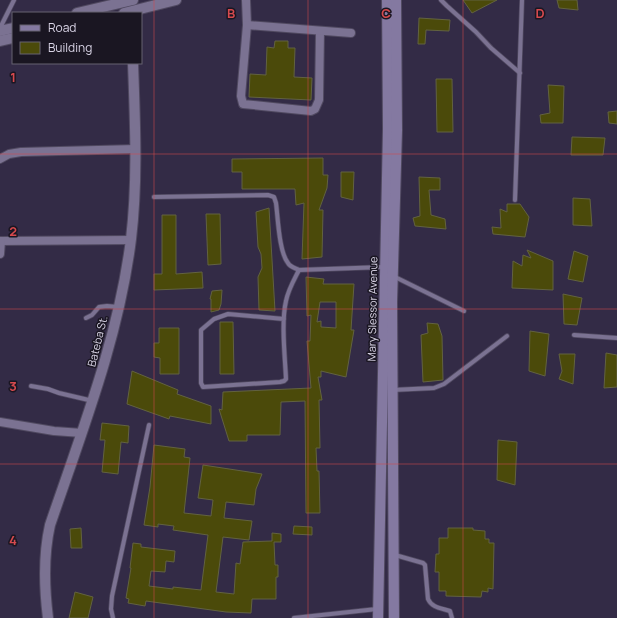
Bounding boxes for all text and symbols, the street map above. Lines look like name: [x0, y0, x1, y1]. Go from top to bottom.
text: B: [227, 4, 235, 22]
text: C: [381, 4, 391, 22]
text: D: [535, 4, 545, 22]
legend: [12, 12, 142, 64]
text: Road: [48, 19, 76, 36]
text: Building: [48, 39, 92, 56]
text: 1: [10, 68, 16, 86]
text: 2: [9, 222, 17, 240]
street label: Mary Slessor Avenue: [364, 256, 380, 362]
street label: Bateba St.: [83, 314, 111, 368]
text: 3: [9, 377, 17, 395]
text: 4: [9, 531, 17, 549]

